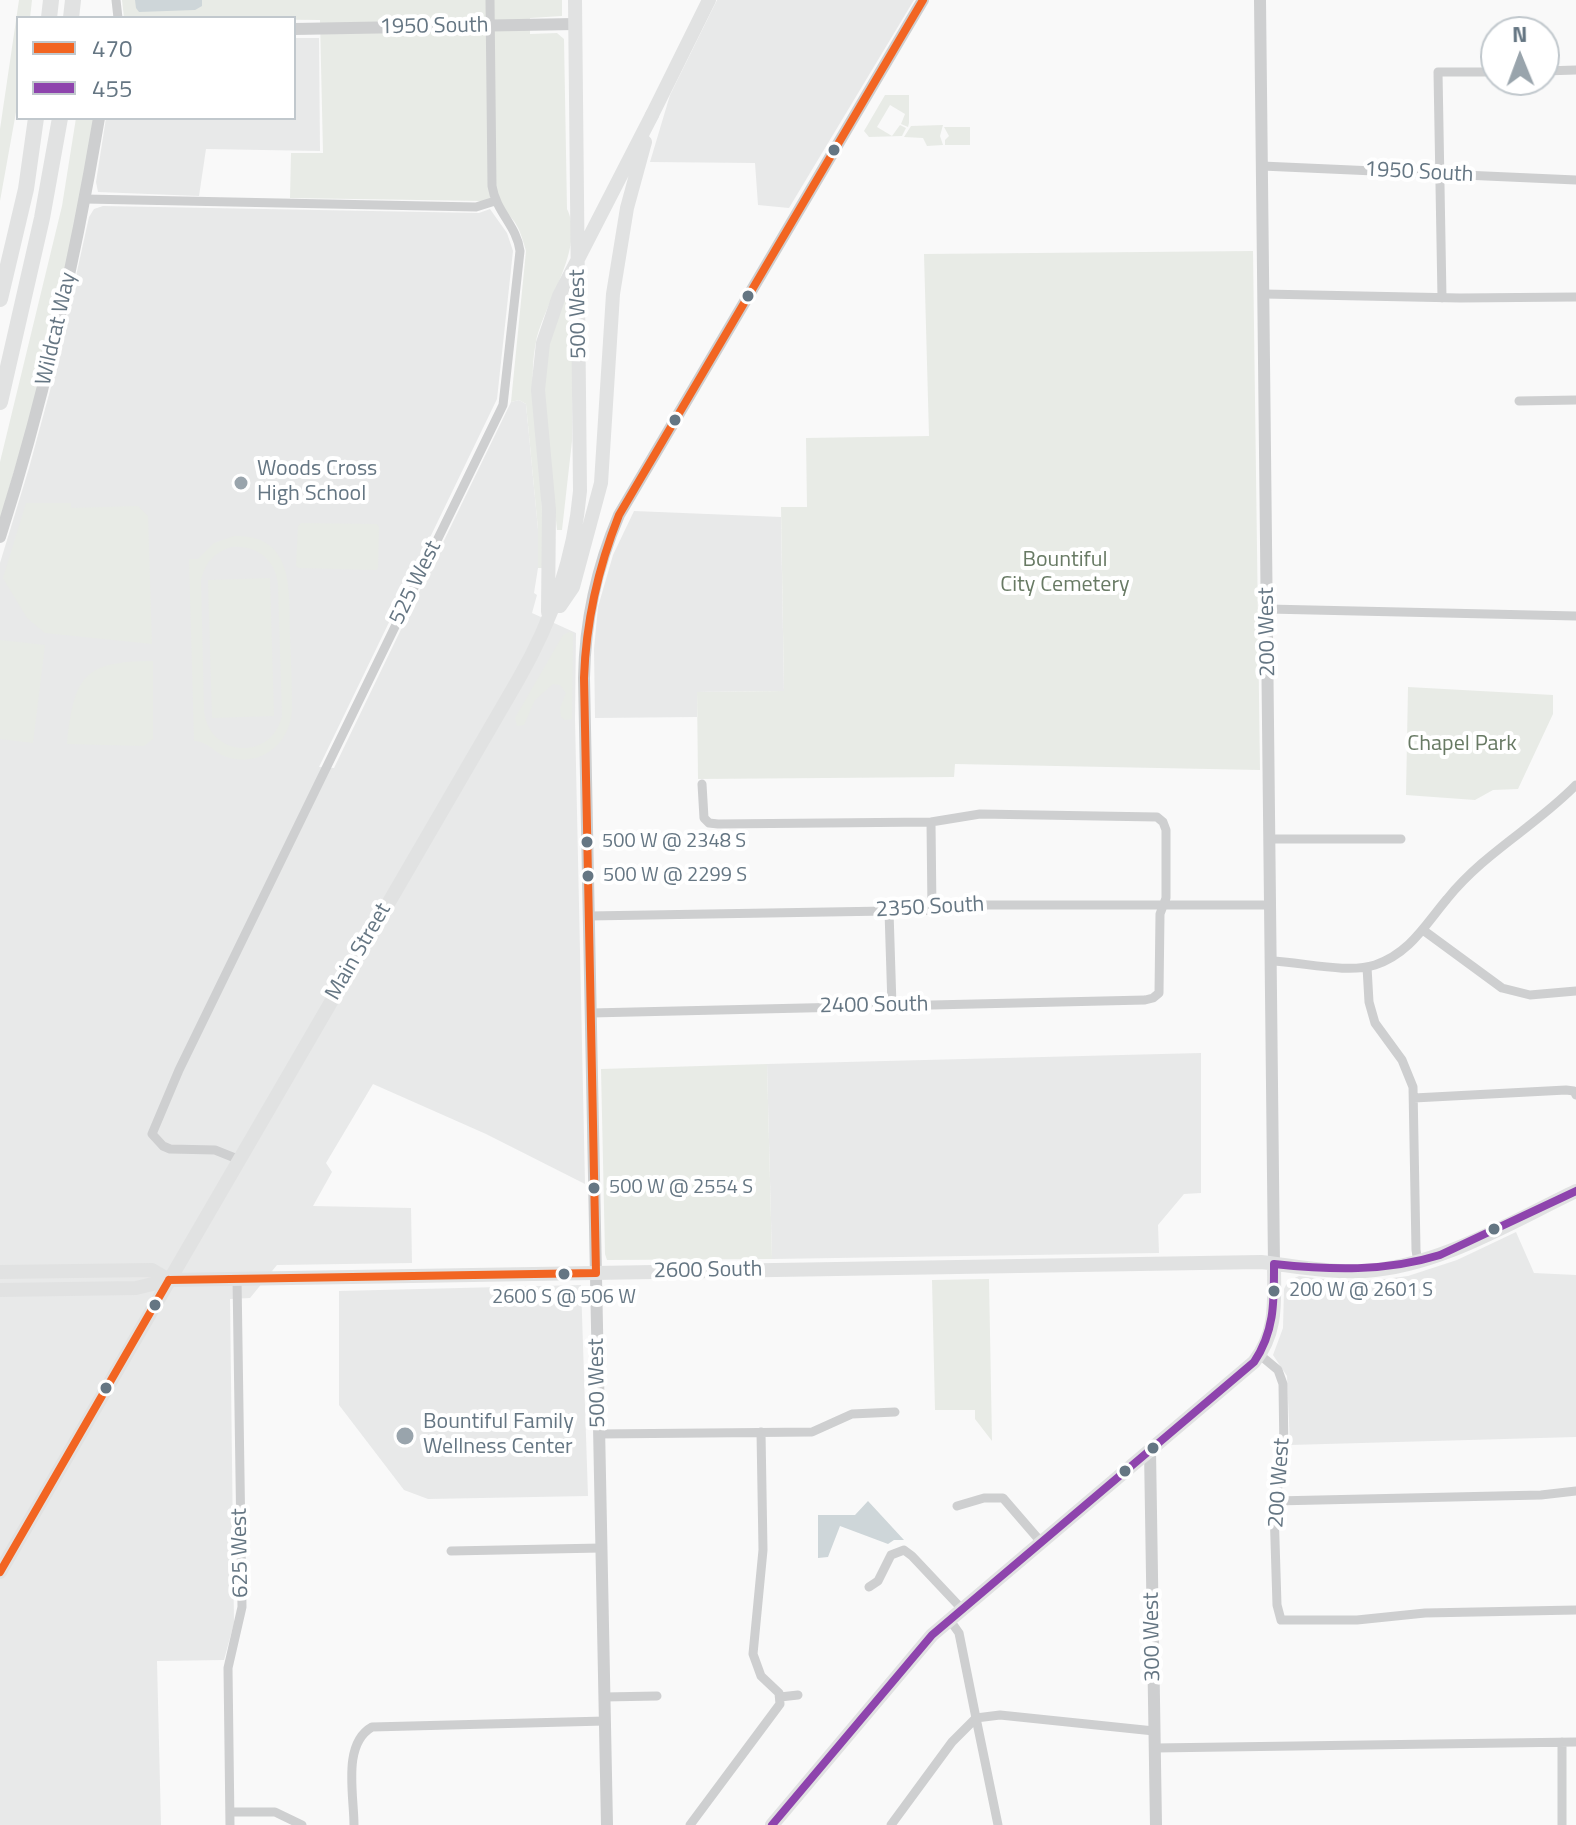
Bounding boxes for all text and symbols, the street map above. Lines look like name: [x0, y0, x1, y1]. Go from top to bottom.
street label: 1950 South: [379, 13, 489, 41]
legend: [16, 16, 296, 120]
north arrow: [1480, 16, 1560, 96]
text: N: [1512, 17, 1528, 51]
text: 470: [92, 30, 132, 66]
text: 455: [92, 70, 132, 106]
unlabelled marker: [826, 142, 842, 158]
street label: 1950 South: [1364, 157, 1474, 189]
street label: 500 West: [565, 269, 593, 359]
street label: Wildcat Way: [31, 270, 83, 388]
unlabelled marker: [740, 288, 756, 304]
unlabelled marker: [667, 412, 683, 428]
place label: Woods Cross High School: [257, 457, 377, 508]
marker: Woods Cross High School: [232, 474, 250, 492]
street label: 525 West: [384, 537, 448, 629]
park label: Bountiful City Cemetery: [1000, 548, 1130, 600]
street label: 200 West: [1254, 587, 1282, 677]
park label: Chapel Park: [1407, 732, 1517, 758]
place label: 500 W @ 2348 S: [602, 830, 746, 854]
marker: 500 W @ 2348 S: [579, 834, 595, 850]
place label: 500 W @ 2299 S: [603, 864, 747, 888]
marker: 500 W @ 2299 S: [580, 868, 596, 884]
street label: 2350 South: [875, 892, 985, 924]
street label: Main Street: [321, 899, 397, 1005]
street label: 2400 South: [819, 992, 929, 1020]
place label: 500 W @ 2554 S: [609, 1176, 753, 1200]
marker: 500 W @ 2554 S: [586, 1180, 602, 1196]
unlabelled marker: [1486, 1221, 1502, 1237]
street label: 2600 South: [653, 1257, 763, 1285]
marker: 2600 S @ 506 W: [556, 1266, 572, 1282]
place label: 200 W @ 2601 S: [1289, 1279, 1433, 1303]
marker: 200 W @ 2601 S: [1266, 1283, 1282, 1299]
place label: 2600 S @ 506 W: [492, 1286, 636, 1310]
unlabelled marker: [147, 1297, 163, 1313]
street label: 500 West: [584, 1338, 612, 1428]
unlabelled marker: [98, 1380, 114, 1396]
place label: Bountiful Family Wellness Center: [423, 1410, 574, 1462]
marker: Bountiful Family Wellness Center: [394, 1425, 416, 1447]
street label: 200 West: [1264, 1437, 1296, 1529]
unlabelled marker: [1145, 1440, 1161, 1456]
unlabelled marker: [1117, 1463, 1133, 1479]
street label: 625 West: [227, 1508, 255, 1598]
street label: 300 West: [1139, 1592, 1167, 1682]

